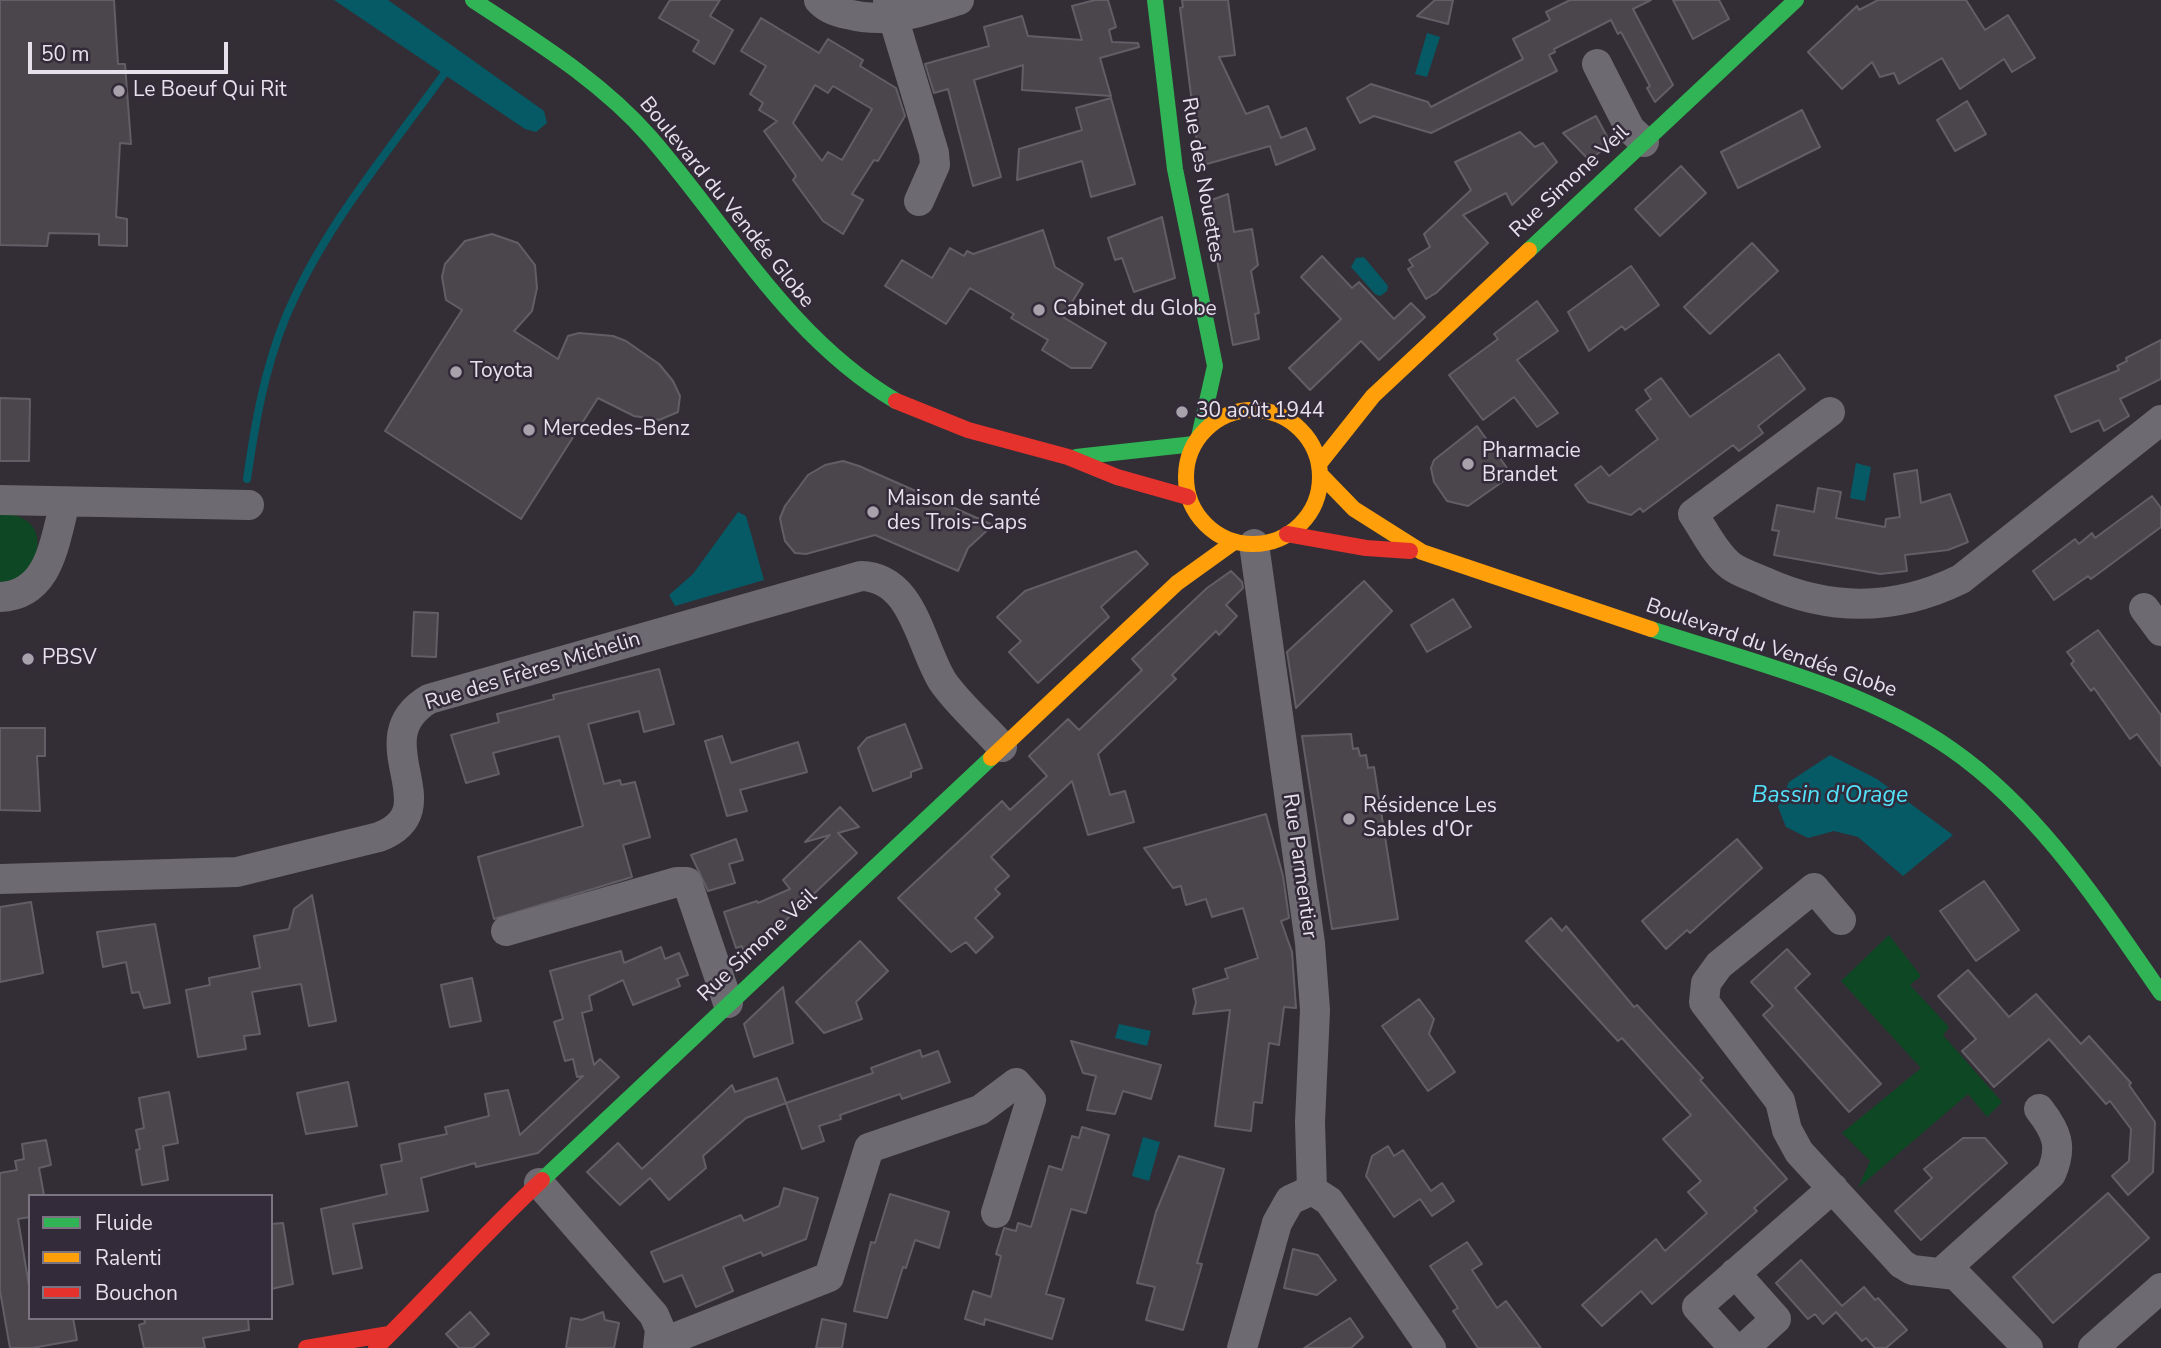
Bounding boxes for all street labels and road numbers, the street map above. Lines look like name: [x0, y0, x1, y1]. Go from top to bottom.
street label: Boulevard du Vendée Globe: [633, 93, 819, 313]
street label: Rue des Nouettes: [1175, 96, 1229, 264]
street label: Rue Simone Veil: [1505, 120, 1635, 244]
street label: Boulevard du Vendée Globe: [1642, 594, 1900, 704]
street label: Rue des Frères Michelin: [422, 627, 644, 717]
street label: Rue Parmentier: [1276, 792, 1322, 940]
street label: Rue Simone Veil: [693, 884, 823, 1008]

